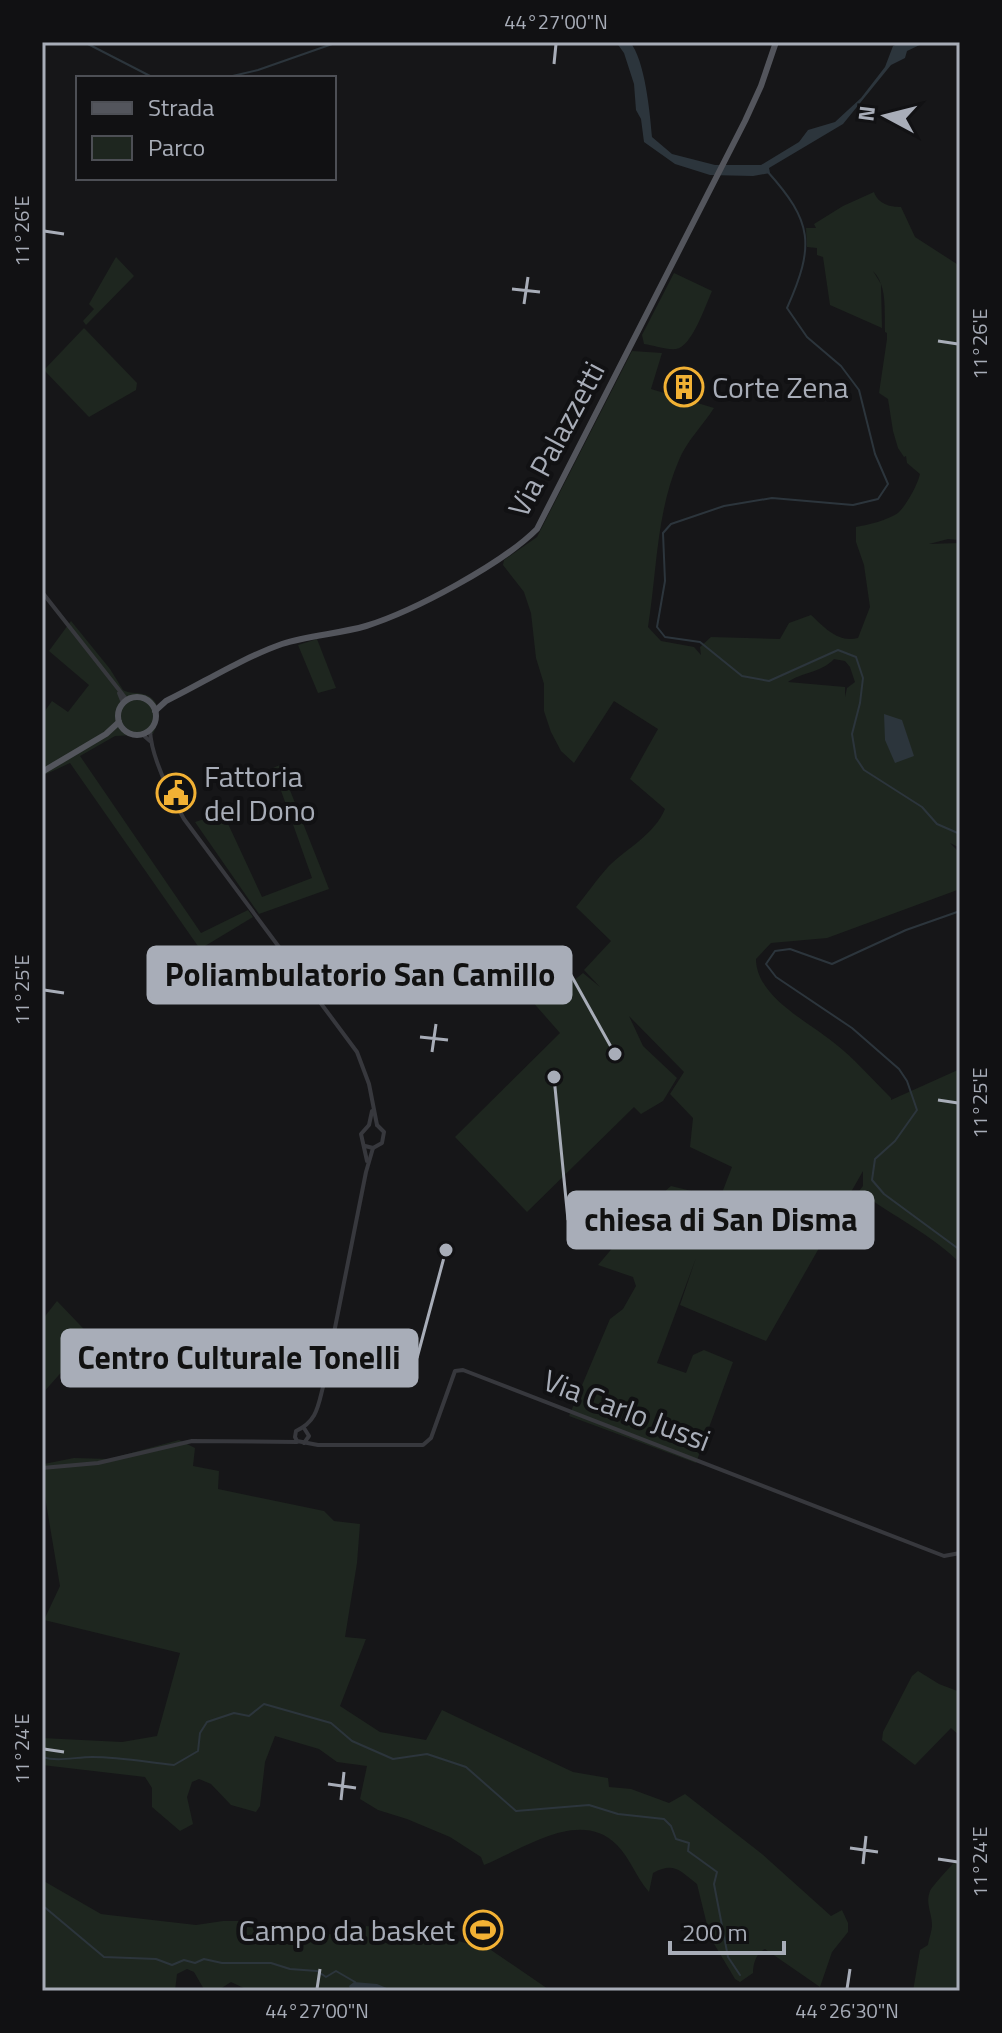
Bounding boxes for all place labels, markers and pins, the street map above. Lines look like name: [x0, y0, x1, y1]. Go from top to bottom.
place label: Corte Zena: [712, 364, 849, 410]
building icon: Corte Zena: [663, 366, 705, 408]
place label: Fattoria del Dono: [204, 753, 316, 833]
public building icon: Fattoria del Dono: [155, 772, 197, 814]
callout: Poliambulatorio San Camillo: [148, 947, 571, 1003]
callout: chiesa di San Disma: [568, 1192, 873, 1248]
callout: Centro Culturale Tonelli: [62, 1330, 417, 1386]
place label: Campo da basket: [238, 1907, 455, 1953]
sports icon: Campo da basket: [462, 1909, 504, 1951]

